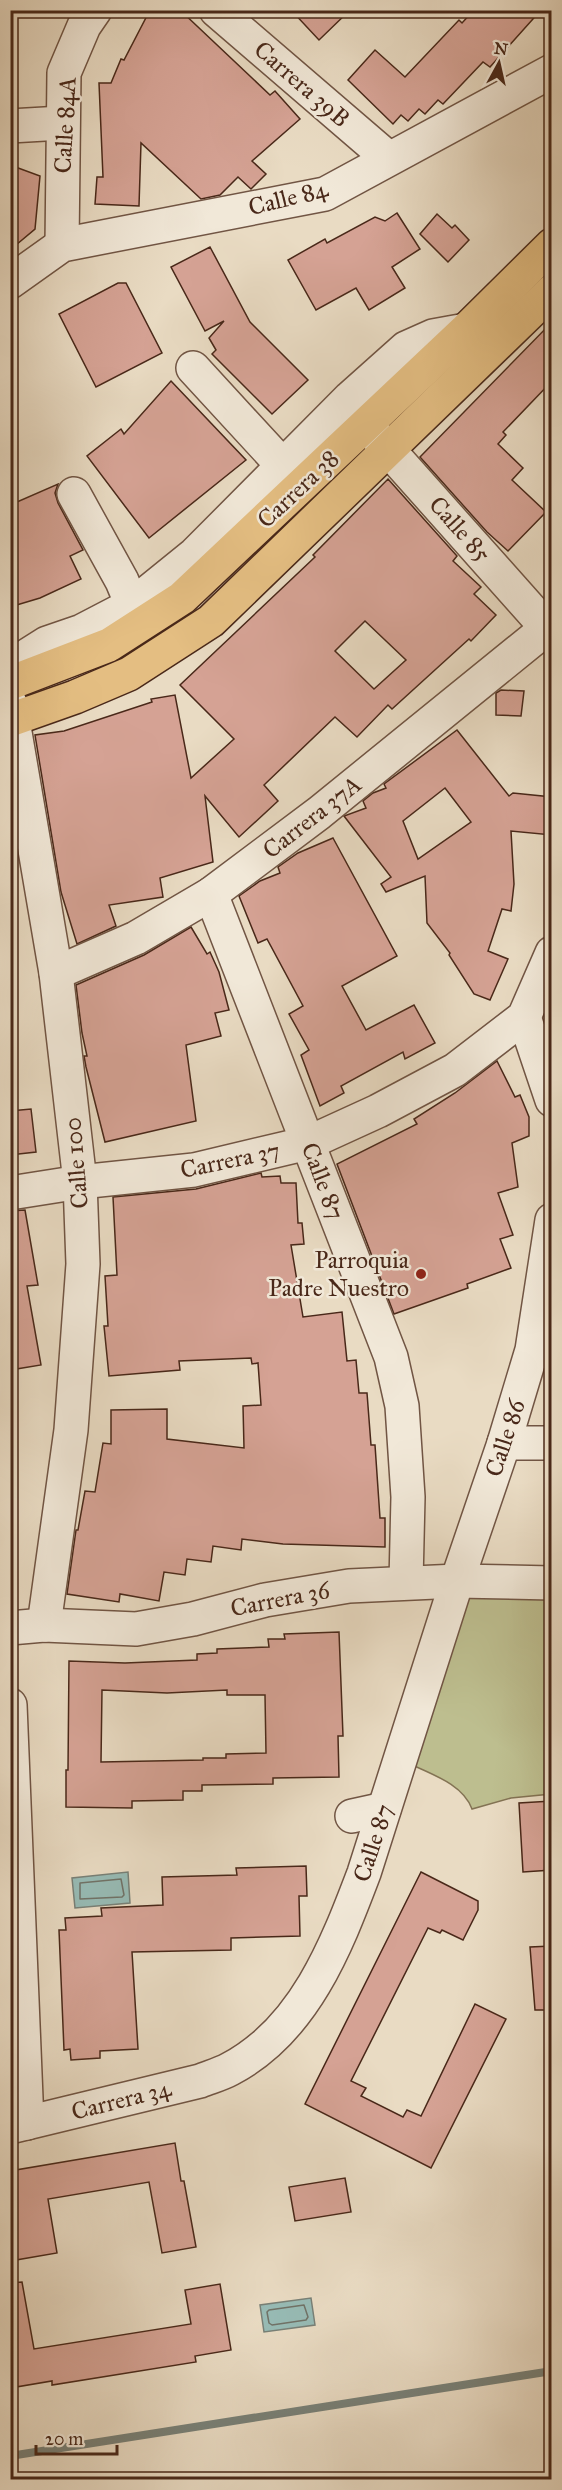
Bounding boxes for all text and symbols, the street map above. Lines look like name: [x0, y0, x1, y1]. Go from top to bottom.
north arrow: [469, 33, 529, 93]
street label: Carrera 39B: [248, 34, 356, 134]
text: N: [493, 38, 509, 59]
street label: Calle 84A: [47, 76, 83, 174]
street label: Calle 84: [245, 174, 331, 222]
street label: Carrera 38: [251, 444, 345, 534]
street label: Calle 85: [423, 490, 497, 568]
street label: Carrera 37A: [257, 769, 367, 865]
street label: Calle 100: [57, 1116, 95, 1210]
street label: Carrera 37: [177, 1135, 283, 1185]
street label: Calle 87: [295, 1138, 351, 1224]
place label: Parroquia Padre Nuestro: [268, 1245, 410, 1303]
marker: Parroquia Padre Nuestro: [414, 1267, 428, 1281]
street label: Calle 86: [478, 1395, 532, 1481]
street label: Carrera 36: [228, 1575, 333, 1623]
street label: Calle 87: [346, 1800, 400, 1886]
street label: Carrera 34: [68, 2073, 175, 2127]
scale bar: [36, 2418, 117, 2456]
text: 20 m: [45, 2428, 83, 2450]

